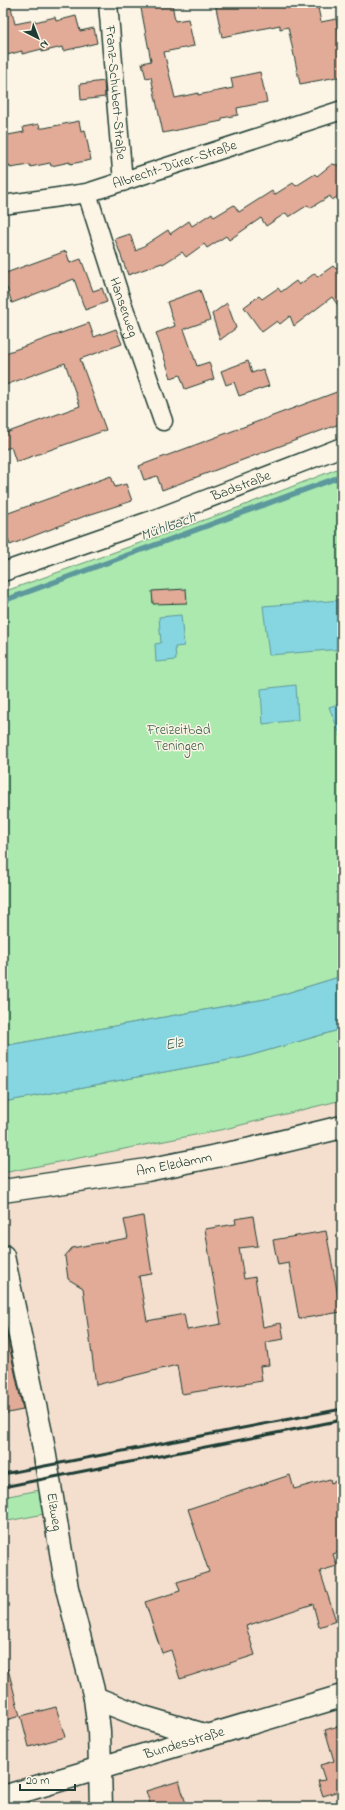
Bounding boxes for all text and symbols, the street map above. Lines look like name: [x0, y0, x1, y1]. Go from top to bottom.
north arrow: [18, 18, 58, 58]
street label: Franz-Schubert-Straße: [99, 24, 132, 162]
text: N: [36, 36, 52, 53]
street label: Albrecht-Dürer-Straße: [110, 134, 240, 195]
street label: Hanserweg: [104, 275, 144, 340]
street label: Badstraße: [207, 465, 274, 507]
water label: Mühlbach: [137, 507, 199, 547]
park label: Freizeitbad Teningen: [146, 720, 211, 758]
water label: Elz: [163, 1031, 186, 1056]
street label: Am Elzdamm: [135, 1147, 214, 1182]
street label: Elzweg: [41, 1491, 68, 1533]
street label: Bundesstraße: [140, 1721, 228, 1765]
scale bar: [20, 1766, 75, 1792]
text: 20 m: [26, 1772, 49, 1790]

